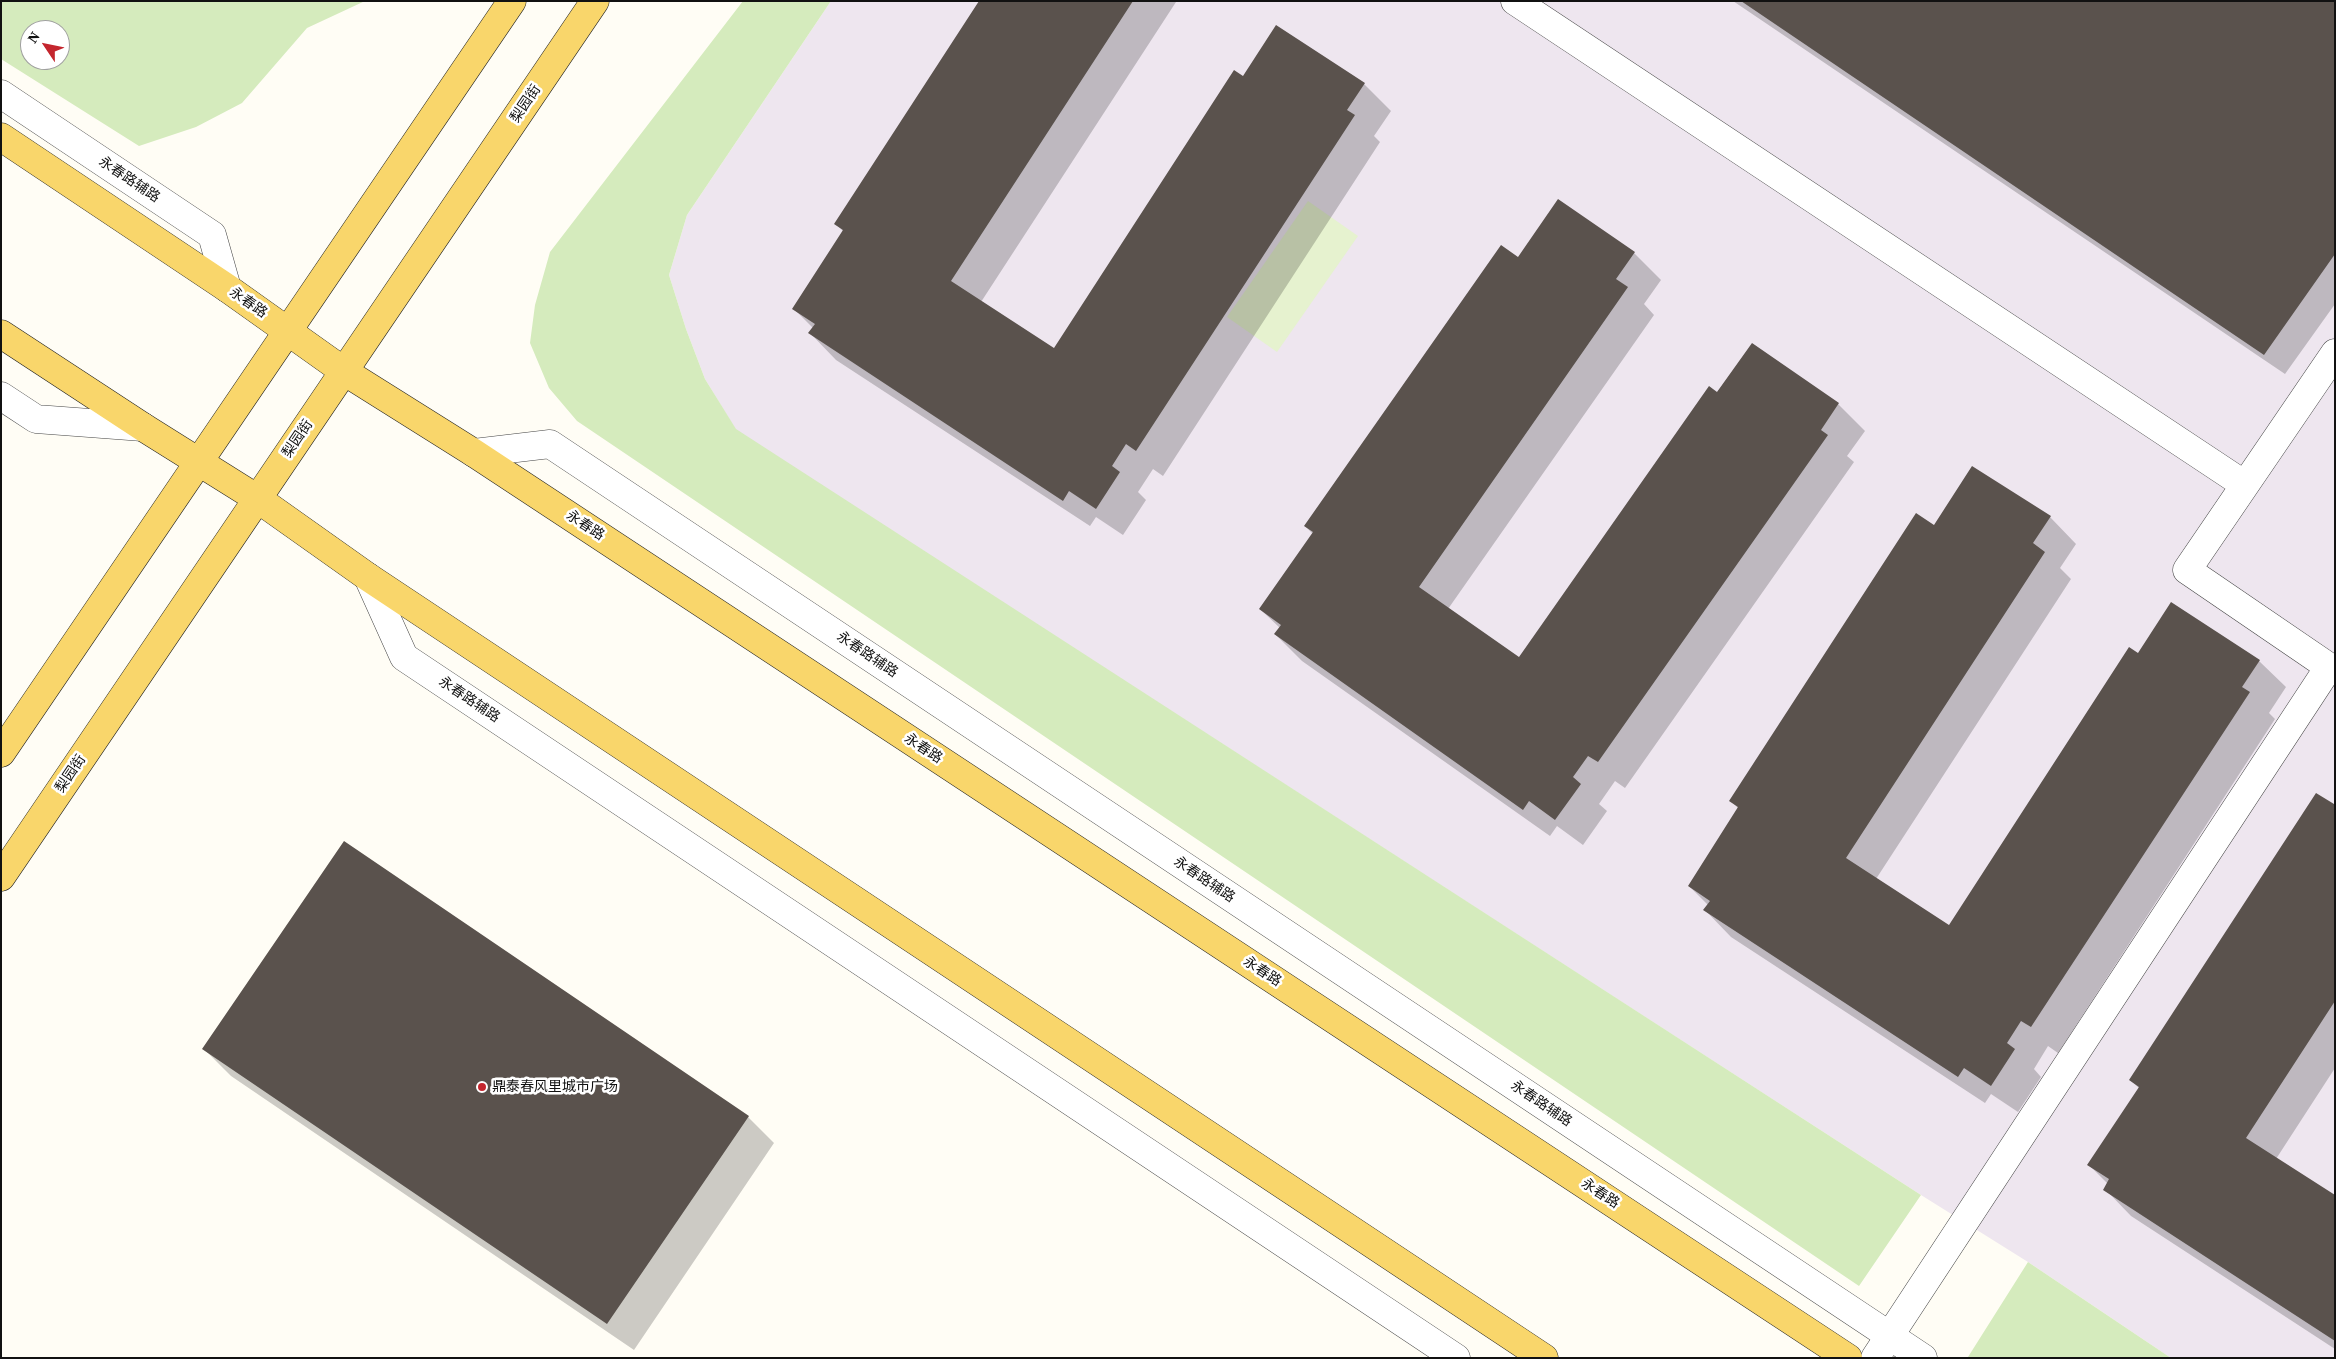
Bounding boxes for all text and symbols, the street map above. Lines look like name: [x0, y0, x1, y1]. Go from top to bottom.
north arrow: [20, 20, 70, 70]
text: N: [22, 27, 45, 47]
street label: 梨园街: [507, 82, 545, 126]
street label: 永春路辅路: [95, 153, 163, 207]
street label: 永春路: [226, 284, 270, 322]
street label: 梨园街: [279, 417, 317, 461]
street label: 永春路: [563, 508, 607, 544]
street label: 永春路辅路: [833, 628, 901, 682]
street label: 永春路辅路: [435, 673, 503, 727]
street label: 永春路: [901, 731, 945, 767]
street label: 梨园街: [52, 752, 90, 796]
street label: 永春路辅路: [1170, 853, 1238, 907]
street label: 永春路: [1240, 954, 1284, 990]
street label: 永春路辅路: [1507, 1077, 1575, 1131]
place label: 鼎泰春风里城市广场: [492, 1079, 618, 1095]
marker: 鼎泰春风里城市广场: [476, 1081, 488, 1093]
street label: 永春路: [1578, 1176, 1622, 1212]

